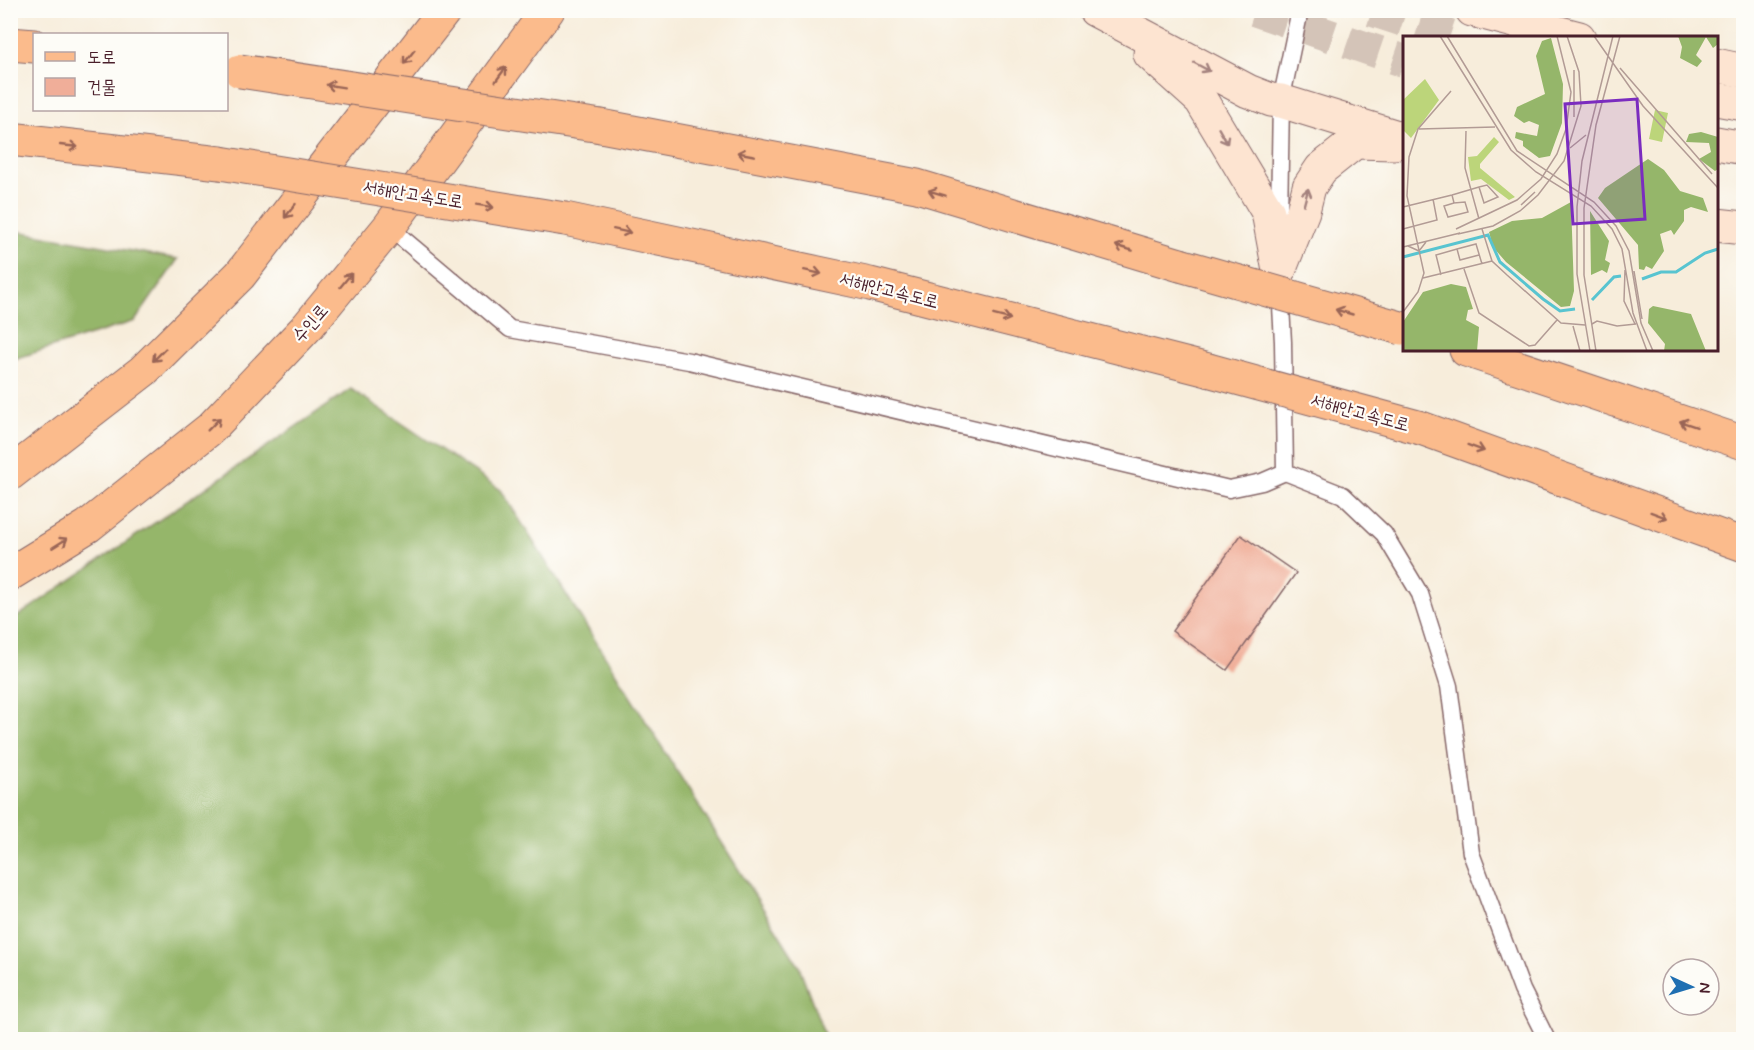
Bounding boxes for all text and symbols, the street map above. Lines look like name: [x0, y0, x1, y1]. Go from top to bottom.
legend: [33, 33, 228, 111]
inset map: [1403, 36, 1718, 351]
text: 도로: [87, 46, 116, 70]
one-way arrow: [402, 49, 415, 65]
one-way arrow: [1193, 62, 1211, 74]
one-way arrow: [495, 67, 507, 83]
text: 건물: [87, 76, 116, 100]
one-way arrow: [326, 80, 346, 91]
one-way arrow: [1217, 127, 1229, 144]
one-way arrow: [58, 141, 78, 152]
one-way arrow: [737, 148, 757, 159]
street label: 서해안고속도로: [361, 175, 465, 215]
one-way arrow: [928, 187, 947, 198]
one-way arrow: [1301, 188, 1313, 207]
one-way arrow: [474, 200, 494, 211]
one-way arrow: [283, 203, 296, 219]
one-way arrow: [612, 226, 631, 237]
one-way arrow: [1115, 242, 1134, 253]
one-way arrow: [803, 266, 822, 278]
street label: 서해안고속도로: [837, 267, 941, 315]
one-way arrow: [339, 272, 352, 288]
street label: 수인로: [287, 299, 334, 348]
one-way arrow: [1335, 305, 1354, 317]
one-way arrow: [992, 312, 1011, 324]
one-way arrow: [152, 348, 167, 363]
street label: 서해안고속도로: [1308, 388, 1412, 438]
one-way arrow: [207, 417, 222, 432]
one-way arrow: [1679, 418, 1698, 429]
one-way arrow: [1466, 444, 1485, 455]
one-way arrow: [1649, 510, 1668, 521]
one-way arrow: [51, 537, 68, 549]
north arrow: [1661, 957, 1721, 1017]
text: N: [1694, 982, 1715, 994]

